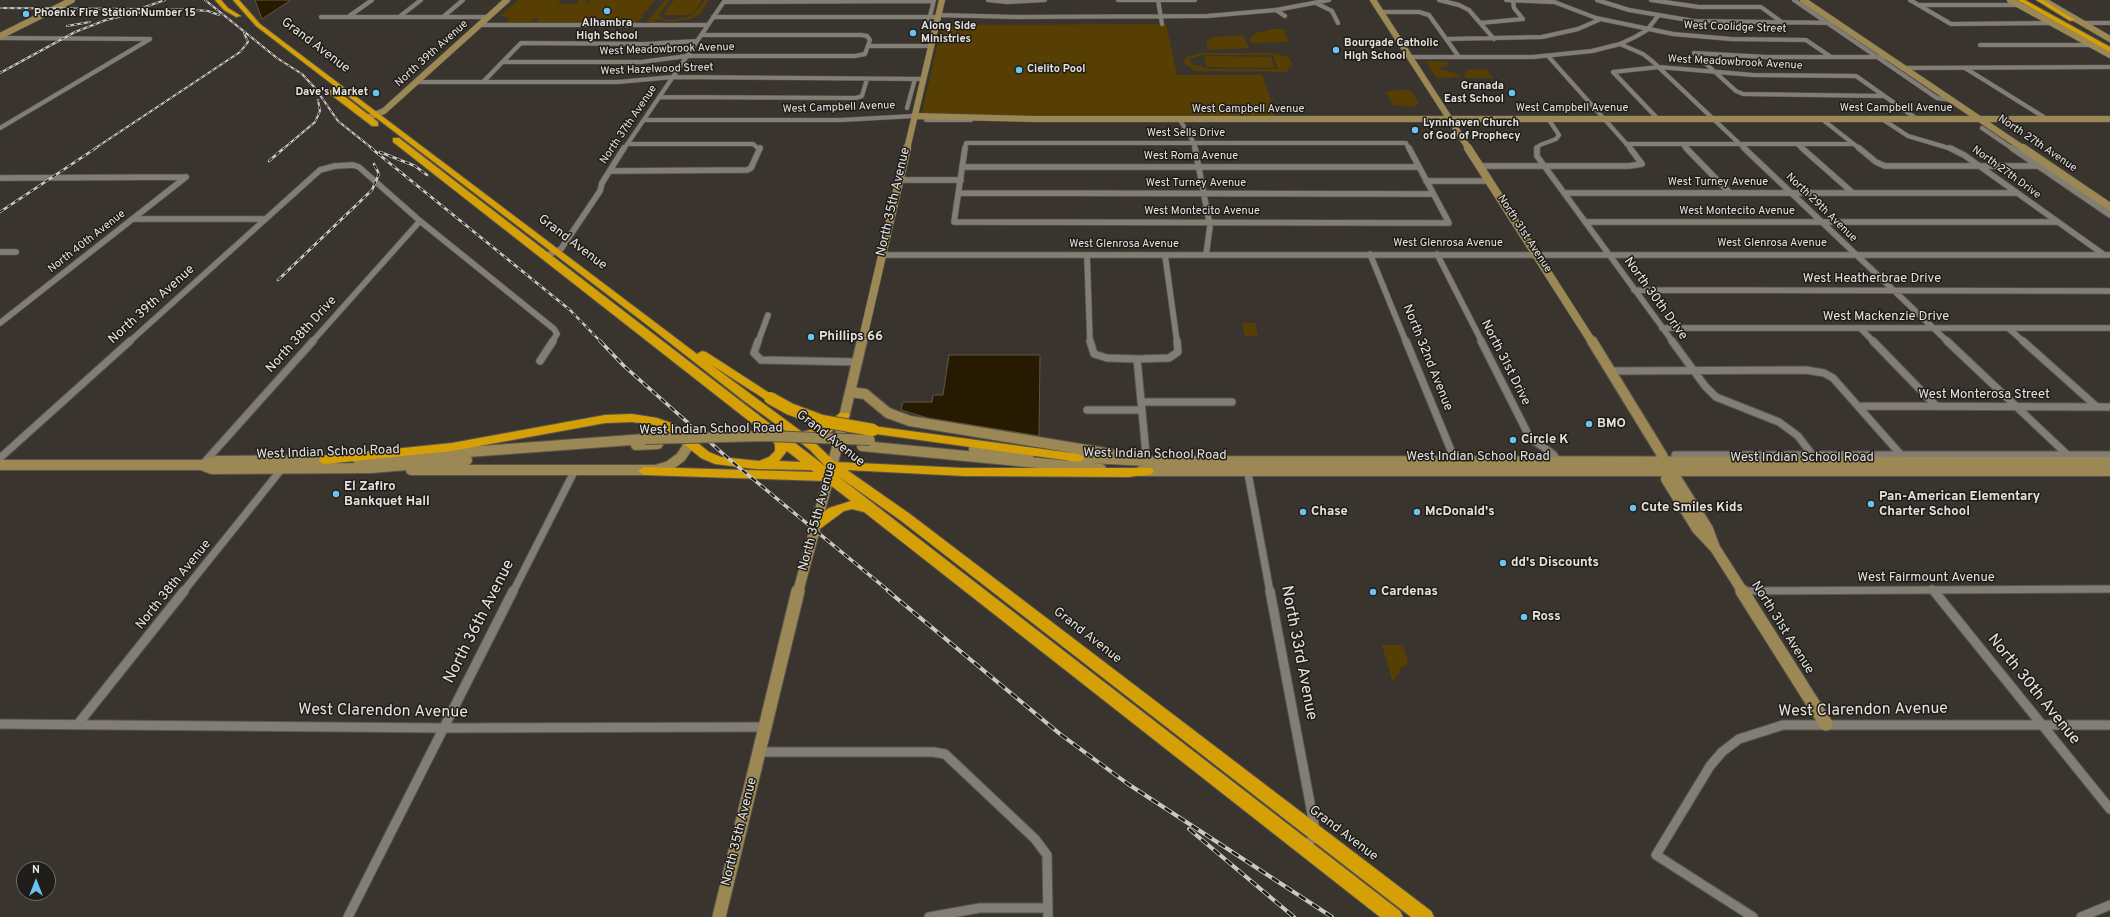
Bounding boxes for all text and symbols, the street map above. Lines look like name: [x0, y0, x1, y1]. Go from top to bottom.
marker: Alhambra High School: [602, 6, 612, 16]
place label: Phoenix Fire Station Number 15: [34, 7, 196, 21]
marker: Phoenix Fire Station Number 15: [21, 9, 31, 19]
street label: Grand Avenue: [278, 15, 352, 77]
place label: Alhambra High School: [576, 17, 638, 43]
street label: North 39th Avenue: [393, 18, 471, 90]
place label: Along Side Ministries: [921, 20, 976, 46]
street label: West Coolidge Street: [1683, 20, 1787, 36]
marker: Along Side Ministries: [908, 28, 918, 38]
place label: Bourgade Catholic High School: [1344, 37, 1439, 63]
street label: West Meadowbrook Avenue: [599, 41, 735, 59]
marker: Bourgade Catholic High School: [1331, 45, 1341, 55]
street label: West Meadowbrook Avenue: [1667, 53, 1803, 73]
street label: West Hazelwood Street: [600, 61, 714, 79]
place label: Cielito Pool: [1027, 63, 1085, 77]
marker: Cielito Pool: [1014, 65, 1024, 75]
place label: Granada East School: [1444, 80, 1504, 106]
street label: North 37th Avenue: [598, 83, 660, 167]
place label: Dave's Market: [295, 86, 368, 100]
marker: Dave's Market: [371, 88, 381, 98]
marker: Granada East School: [1507, 88, 1517, 98]
street label: West Campbell Avenue: [782, 99, 896, 117]
street label: West Campbell Avenue: [1516, 102, 1628, 116]
street label: West Campbell Avenue: [1840, 102, 1952, 116]
street label: West Campbell Avenue: [1192, 103, 1304, 117]
street label: North 27th Avenue: [1995, 113, 2079, 175]
place label: Lynnhaven Church of God of Prophecy: [1423, 117, 1520, 143]
marker: Lynnhaven Church of God of Prophecy: [1410, 125, 1420, 135]
street label: West Sells Drive: [1147, 127, 1225, 141]
street label: North 27th Drive: [1969, 144, 2043, 202]
street label: North 35th Avenue: [874, 146, 914, 258]
street label: West Roma Avenue: [1144, 150, 1238, 164]
street label: North 29th Avenue: [1783, 171, 1859, 245]
street label: West Turney Avenue: [1668, 176, 1768, 190]
street label: West Turney Avenue: [1146, 177, 1246, 191]
street label: North 31st Avenue: [1494, 193, 1554, 275]
street label: West Montecito Avenue: [1144, 205, 1260, 219]
street label: West Montecito Avenue: [1679, 205, 1795, 219]
street label: North 40th Avenue: [46, 208, 128, 276]
street label: Grand Avenue: [535, 212, 609, 274]
street label: West Glenrosa Avenue: [1393, 237, 1503, 251]
street label: West Glenrosa Avenue: [1717, 237, 1827, 251]
street label: West Glenrosa Avenue: [1069, 238, 1179, 252]
street label: North 30th Drive: [1620, 255, 1690, 343]
street label: North 39th Avenue: [106, 262, 198, 348]
street label: West Heatherbrae Drive: [1803, 271, 1941, 287]
street label: North 38th Drive: [263, 293, 341, 377]
street label: North 32nd Avenue: [1398, 302, 1456, 414]
street label: West Mackenzie Drive: [1823, 309, 1949, 325]
street label: North 31st Drive: [1477, 318, 1533, 408]
place label: Phillips 66: [819, 329, 883, 345]
marker: Phillips 66: [806, 332, 816, 342]
street label: West Monterosa Street: [1918, 387, 2050, 403]
street label: Grand Avenue: [793, 408, 867, 470]
place label: BMO: [1597, 416, 1626, 432]
marker: BMO: [1584, 419, 1594, 429]
street label: West Indian School Road: [639, 421, 783, 439]
place label: Circle K: [1521, 432, 1569, 448]
marker: Circle K: [1508, 435, 1518, 445]
street label: West Indian School Road: [256, 443, 400, 463]
street label: West Indian School Road: [1083, 446, 1227, 464]
street label: West Indian School Road: [1406, 449, 1550, 465]
street label: West Indian School Road: [1730, 450, 1874, 466]
street label: North 35th Avenue: [796, 461, 840, 573]
place label: El Zafiro Bankquet Hall: [344, 479, 430, 510]
marker: El Zafiro Bankquet Hall: [331, 489, 341, 499]
place label: Pan-American Elementary Charter School: [1879, 489, 2040, 520]
marker: Pan-American Elementary Charter School: [1866, 499, 1876, 509]
place label: Cute Smiles Kids: [1641, 500, 1743, 516]
marker: Cute Smiles Kids: [1628, 503, 1638, 513]
place label: Chase: [1311, 504, 1348, 520]
place label: McDonald's: [1425, 504, 1495, 520]
marker: Chase: [1298, 507, 1308, 517]
marker: McDonald's: [1412, 507, 1422, 517]
street label: North 38th Avenue: [133, 537, 215, 633]
place label: dd's Discounts: [1511, 555, 1599, 571]
street label: North 36th Avenue: [440, 557, 520, 687]
marker: dd's Discounts: [1498, 558, 1508, 568]
street label: West Fairmount Avenue: [1857, 570, 1995, 586]
street label: North 31st Avenue: [1747, 579, 1817, 677]
street label: North 33rd Avenue: [1276, 584, 1320, 722]
place label: Cardenas: [1381, 584, 1438, 600]
marker: Cardenas: [1368, 587, 1378, 597]
street label: Grand Avenue: [1050, 605, 1124, 667]
place label: Ross: [1532, 609, 1561, 625]
marker: Ross: [1519, 612, 1529, 622]
street label: North 30th Avenue: [1982, 631, 2084, 749]
street label: West Clarendon Avenue: [1778, 700, 1948, 722]
street label: West Clarendon Avenue: [298, 701, 468, 723]
street label: North 35th Avenue: [719, 776, 761, 888]
street label: Grand Avenue: [1306, 803, 1380, 865]
north arrow: [16, 861, 56, 901]
text: N: [32, 863, 40, 877]

